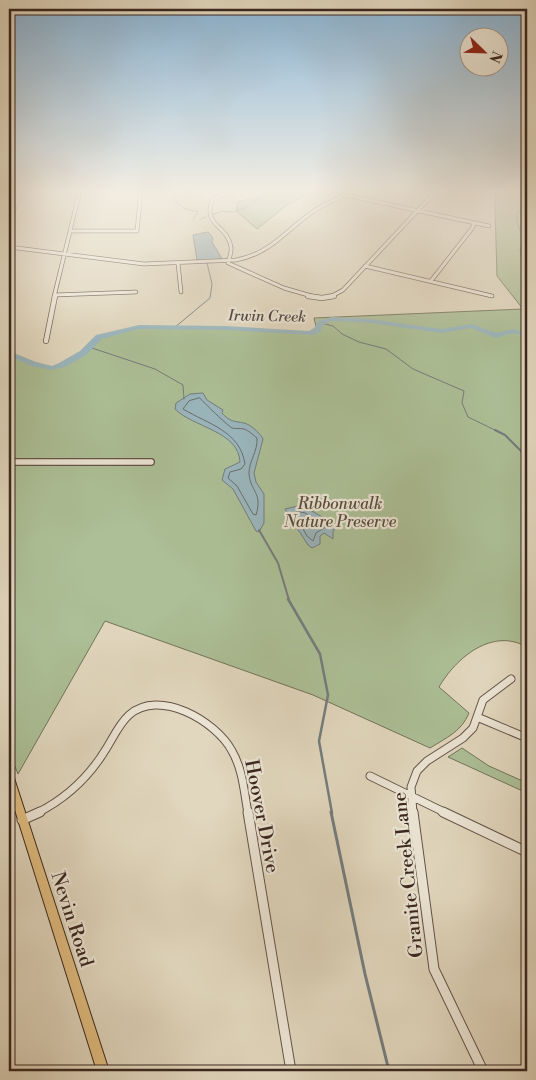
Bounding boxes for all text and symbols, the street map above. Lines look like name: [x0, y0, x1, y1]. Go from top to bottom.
north arrow: [458, 28, 508, 78]
text: N: [485, 48, 505, 65]
water label: Irwin Creek: [227, 306, 306, 327]
park label: Ribbonwalk Nature Preserve: [283, 494, 397, 532]
street label: Hoover Drive: [239, 757, 285, 875]
street label: Granite Creek Lane: [387, 791, 429, 959]
street label: Nevin Road: [45, 869, 99, 970]

